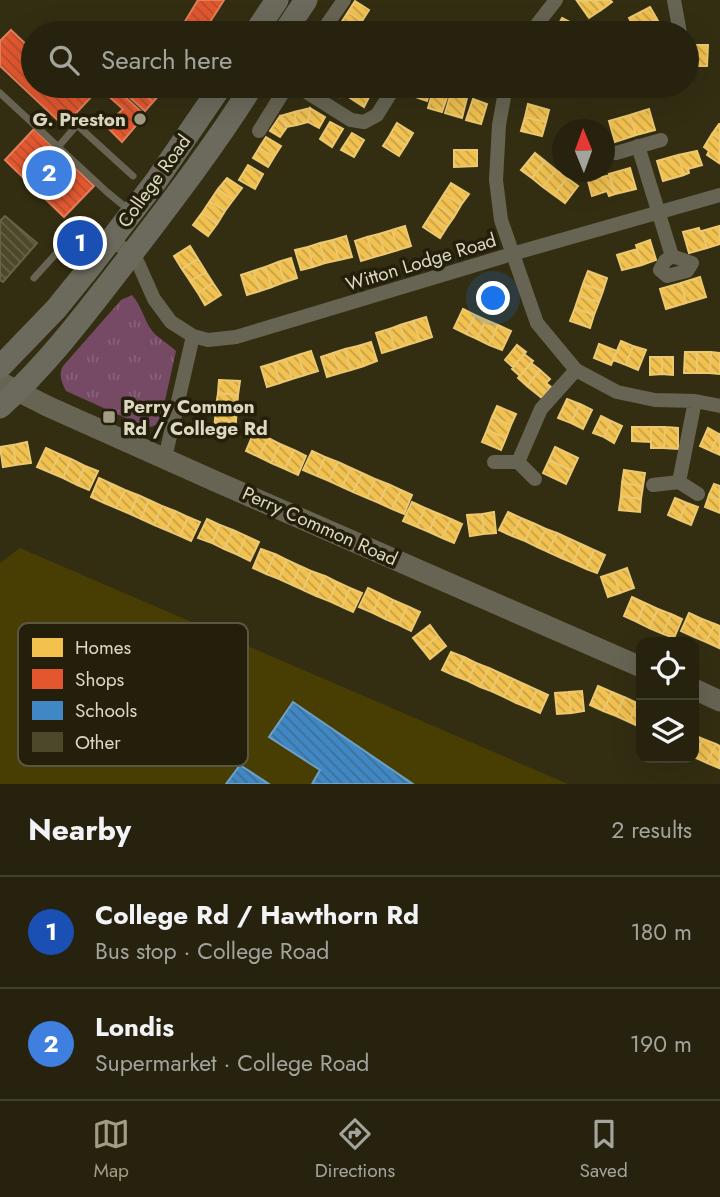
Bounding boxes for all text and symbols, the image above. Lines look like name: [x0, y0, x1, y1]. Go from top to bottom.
search box: [21, 21, 699, 98]
icon: search: [45, 41, 83, 79]
text: Search here: [101, 41, 233, 79]
place label: G. Preston: [33, 106, 126, 133]
marker: G. Preston: [132, 111, 148, 127]
north arrow: [552, 119, 615, 182]
street label: College Road: [111, 129, 197, 233]
pin: 2: [26, 147, 72, 199]
pin: 1: [57, 217, 103, 269]
street label: Witton Lodge Road: [342, 226, 500, 298]
your location: [476, 281, 510, 315]
place label: Perry Common Rd / College Rd: [123, 393, 268, 442]
marker: Perry Common Rd / College Rd: [101, 409, 117, 425]
street label: Perry Common Road: [238, 480, 402, 572]
legend: [18, 623, 248, 766]
text: Homes: [75, 634, 132, 661]
map controls: [636, 637, 699, 763]
button: locate: [636, 637, 699, 700]
text: Shops: [75, 666, 125, 693]
text: Schools: [75, 697, 138, 724]
button: layers: [636, 700, 699, 763]
text: Other: [75, 729, 121, 756]
text: Nearby: [28, 808, 131, 851]
text: 2 results: [611, 813, 692, 847]
text: College Rd / Hawthorn Rd: [95, 896, 419, 934]
text: 1: [45, 915, 57, 949]
text: 180 m: [630, 915, 692, 949]
text: Bus stop · College Road: [95, 934, 329, 968]
text: Londis: [95, 1008, 174, 1046]
text: 2: [43, 1027, 59, 1061]
text: 190 m: [630, 1027, 692, 1061]
text: Supermarket · College Road: [95, 1046, 369, 1080]
tab: Map: [92, 1115, 130, 1184]
tab: Directions: [315, 1115, 395, 1184]
tab: Saved: [580, 1115, 628, 1184]

